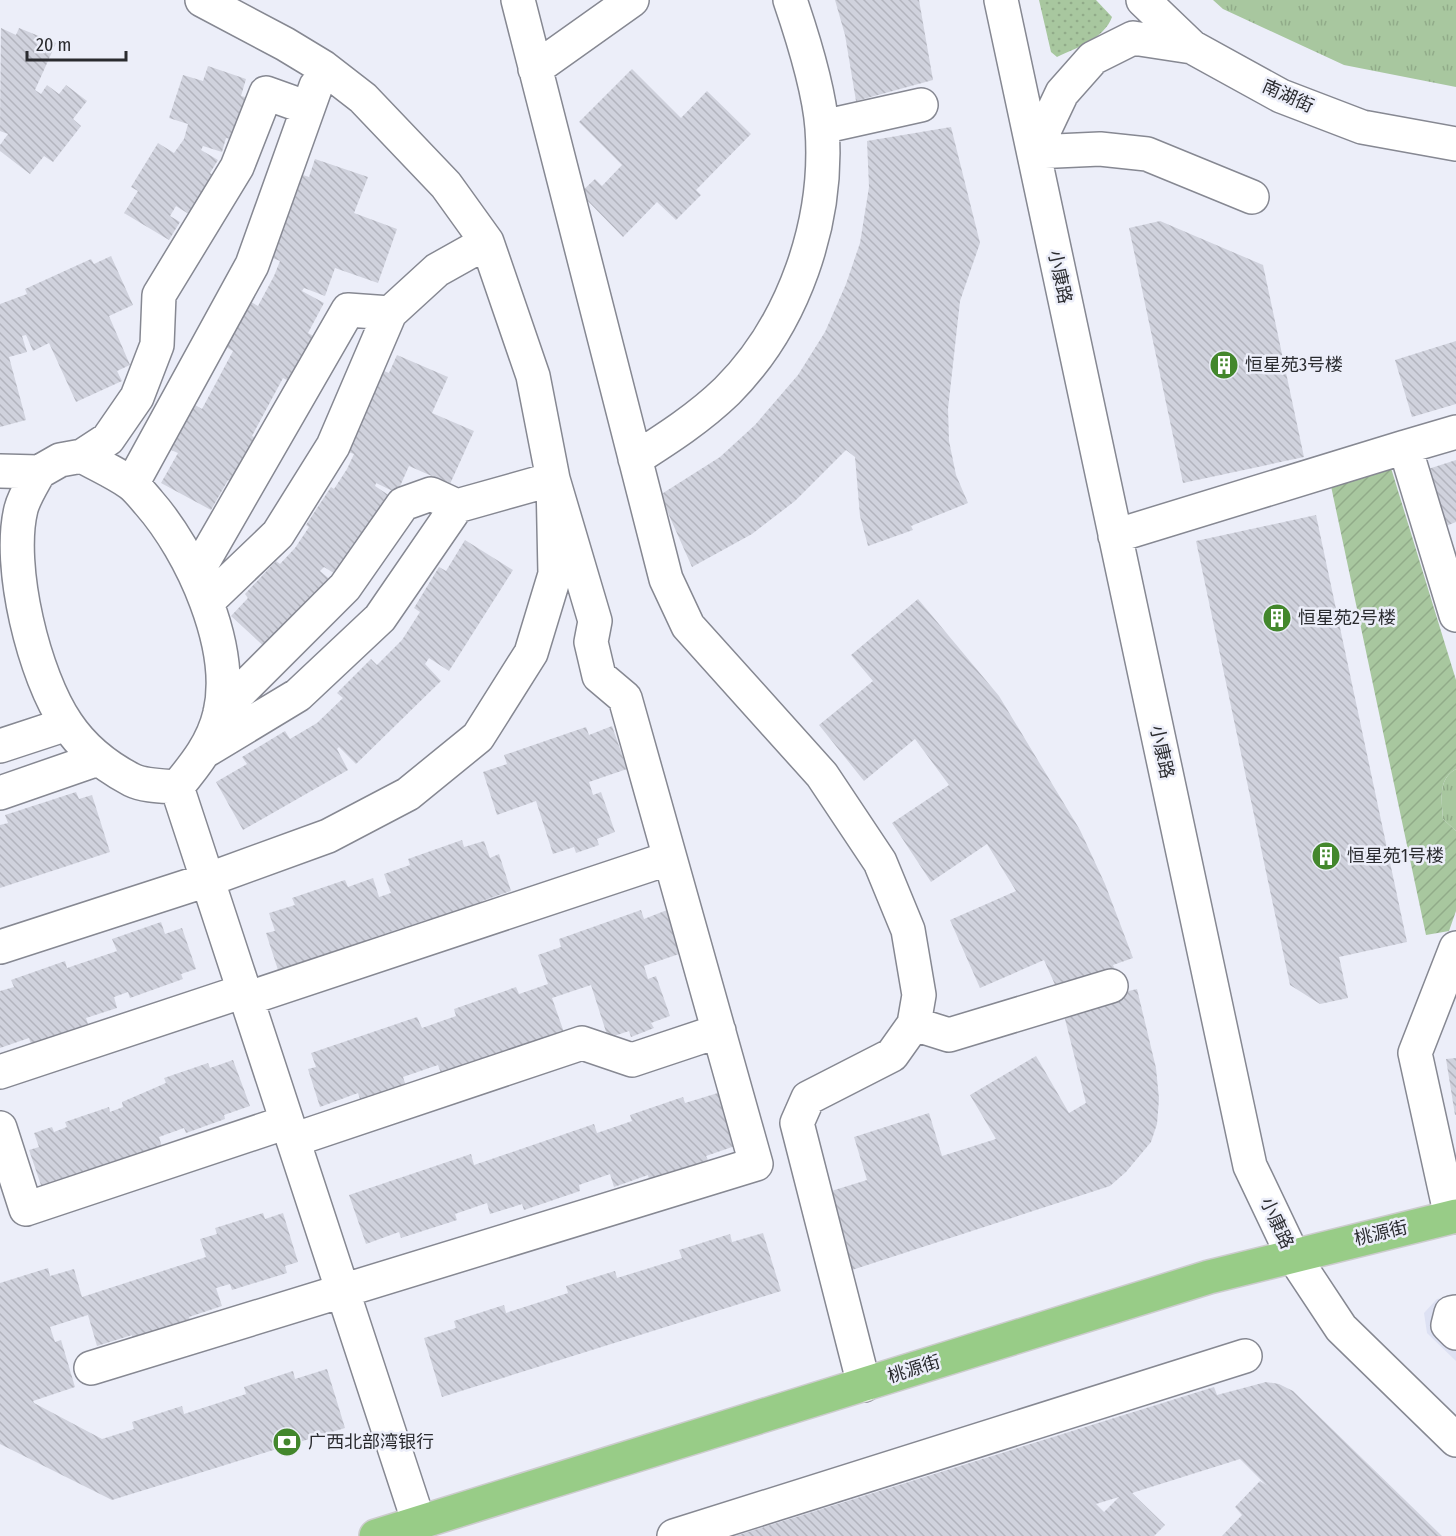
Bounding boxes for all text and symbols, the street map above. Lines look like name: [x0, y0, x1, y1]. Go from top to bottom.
scale bar: [27, 24, 126, 62]
text: 20 m: [36, 34, 71, 56]
street label: 南湖街: [1259, 75, 1317, 117]
street label: 小康路: [1044, 248, 1076, 306]
building icon: 恒星苑3号楼: [1208, 349, 1240, 381]
place label: 恒星苑3号楼: [1245, 354, 1343, 376]
building icon: 恒星苑2号楼: [1261, 602, 1293, 634]
place label: 恒星苑2号楼: [1298, 607, 1396, 629]
street label: 小康路: [1146, 723, 1178, 781]
building icon: 恒星苑1号楼: [1310, 840, 1342, 872]
place label: 恒星苑1号楼: [1347, 845, 1444, 867]
street label: 小康路: [1256, 1194, 1298, 1252]
street label: 桃源街: [1352, 1216, 1410, 1250]
street label: 桃源街: [885, 1351, 943, 1387]
bank icon: 广西北部湾银行: [271, 1426, 303, 1458]
place label: 广西北部湾银行: [308, 1431, 434, 1453]

